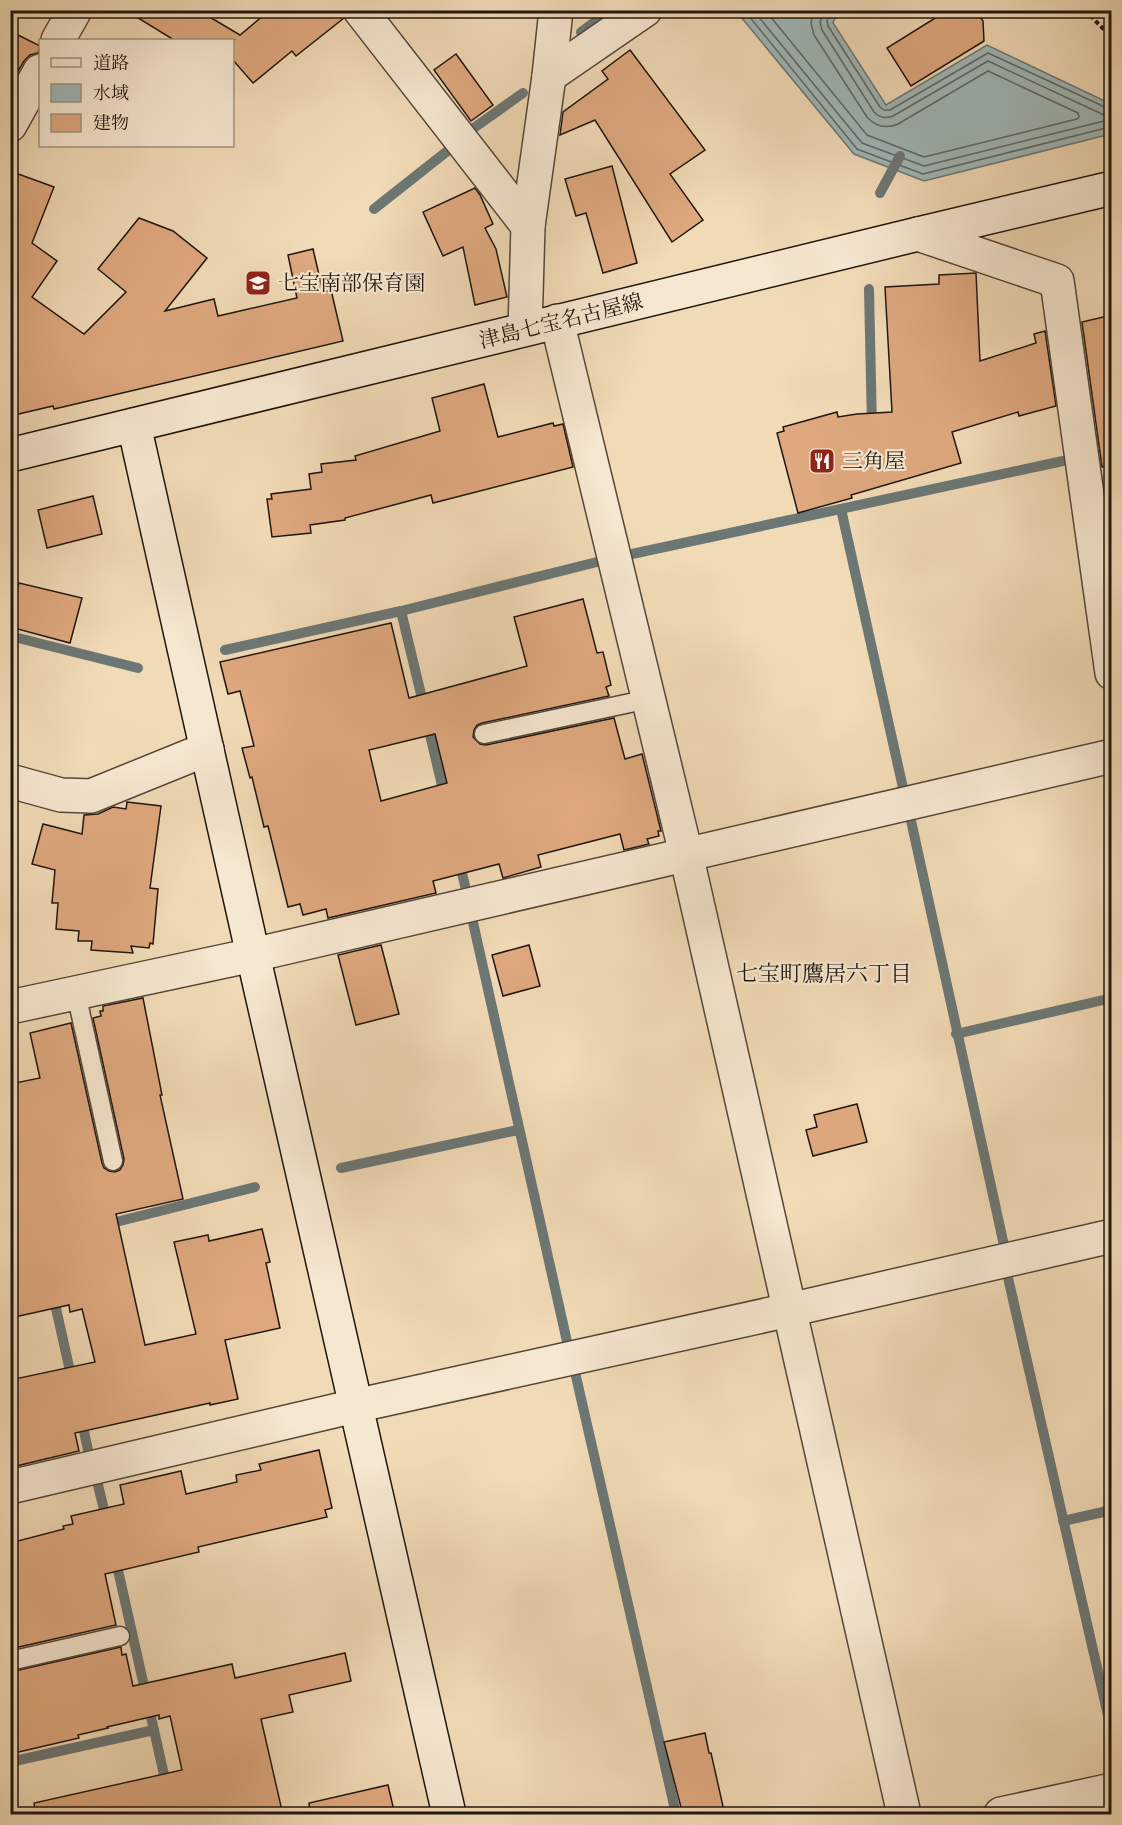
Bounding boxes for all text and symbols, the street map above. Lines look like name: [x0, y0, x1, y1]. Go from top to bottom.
legend: [39, 39, 234, 147]
text: 道路: [93, 51, 129, 76]
text: 水域: [93, 81, 129, 106]
text: 建物: [93, 111, 129, 136]
school or university icon: 七宝南部保育園: [243, 268, 273, 298]
place label: 七宝南部保育園: [278, 269, 425, 298]
street label: 津島七宝名古屋線: [476, 287, 646, 356]
restaurant icon: 三角屋: [807, 446, 837, 476]
place label: 三角屋: [842, 447, 905, 476]
district label: 七宝町鷹居六丁目: [736, 959, 912, 989]

